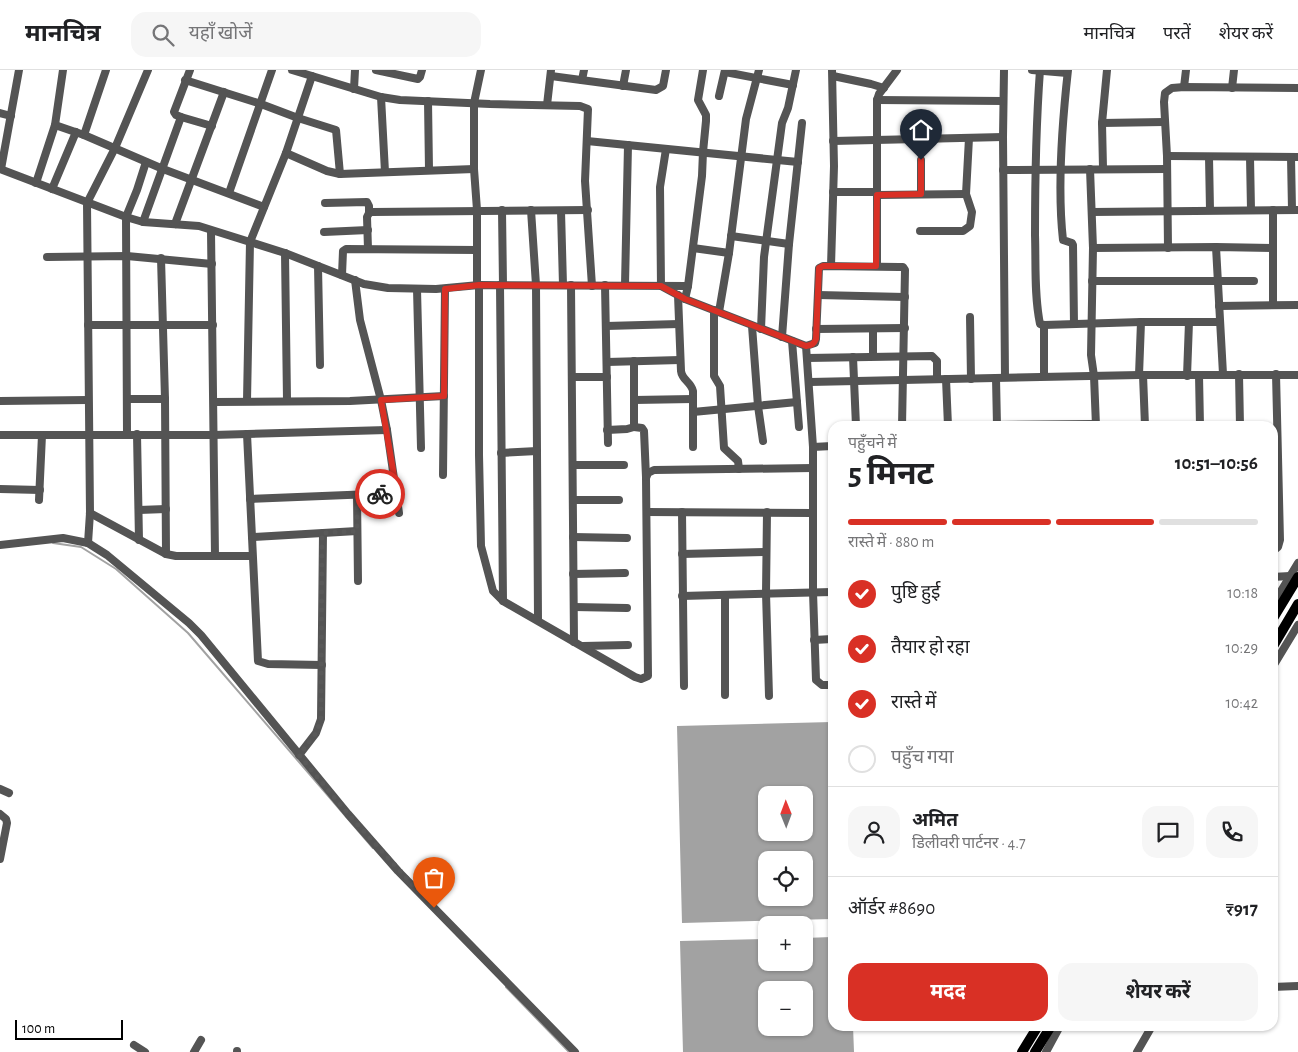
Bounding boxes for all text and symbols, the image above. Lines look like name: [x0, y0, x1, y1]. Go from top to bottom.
search box: [131, 12, 481, 57]
icon: search: [149, 21, 177, 49]
text: मानचित्र: [25, 22, 101, 46]
text: यहाँ खोजें: [189, 24, 252, 43]
text: मानचित्र: [1083, 25, 1135, 43]
text: परतें: [1163, 25, 1191, 43]
text: शेयर करें: [1219, 25, 1273, 43]
pin: [900, 109, 942, 160]
icon: home: [907, 116, 935, 144]
text: पहुँचने में: [848, 435, 897, 451]
text: 10:51–10:56: [1175, 454, 1258, 473]
text: 5 मिनट: [848, 458, 934, 490]
courier: [355, 469, 405, 519]
icon: bike: [366, 480, 394, 508]
text: रास्ते में · 880 m: [848, 534, 934, 550]
icon: check: [848, 580, 876, 608]
text: पुष्टि हुई: [891, 583, 940, 602]
text: 10:18: [1227, 585, 1258, 601]
icon: check: [848, 635, 876, 663]
text: तैयार हो रहा: [891, 638, 970, 657]
text: 10:29: [1226, 640, 1258, 656]
icon: check: [848, 690, 876, 718]
text: रास्ते में: [891, 693, 936, 712]
text: 10:42: [1225, 695, 1258, 711]
text: पहुँच गया: [891, 748, 954, 767]
north arrow: [758, 786, 812, 841]
map controls: [758, 786, 813, 1036]
button: person: [848, 806, 900, 858]
button: chat: [1142, 806, 1194, 858]
button: phone: [1206, 806, 1258, 858]
text: अमित: [912, 811, 958, 830]
text: डिलीवरी पार्टनर · 4.7: [912, 835, 1026, 851]
button: locate: [758, 851, 813, 906]
pin: [413, 857, 455, 908]
icon: bag: [420, 864, 448, 892]
text: ऑर्डर #8690: [848, 899, 935, 918]
text: ₹917: [1226, 900, 1258, 919]
button: +: [758, 916, 813, 971]
button: मदद: [848, 963, 1048, 1021]
button: शेयर करें: [1058, 963, 1258, 1021]
button: −: [758, 981, 813, 1036]
scale bar: [15, 1017, 122, 1040]
text: 100 m: [22, 1022, 55, 1036]

